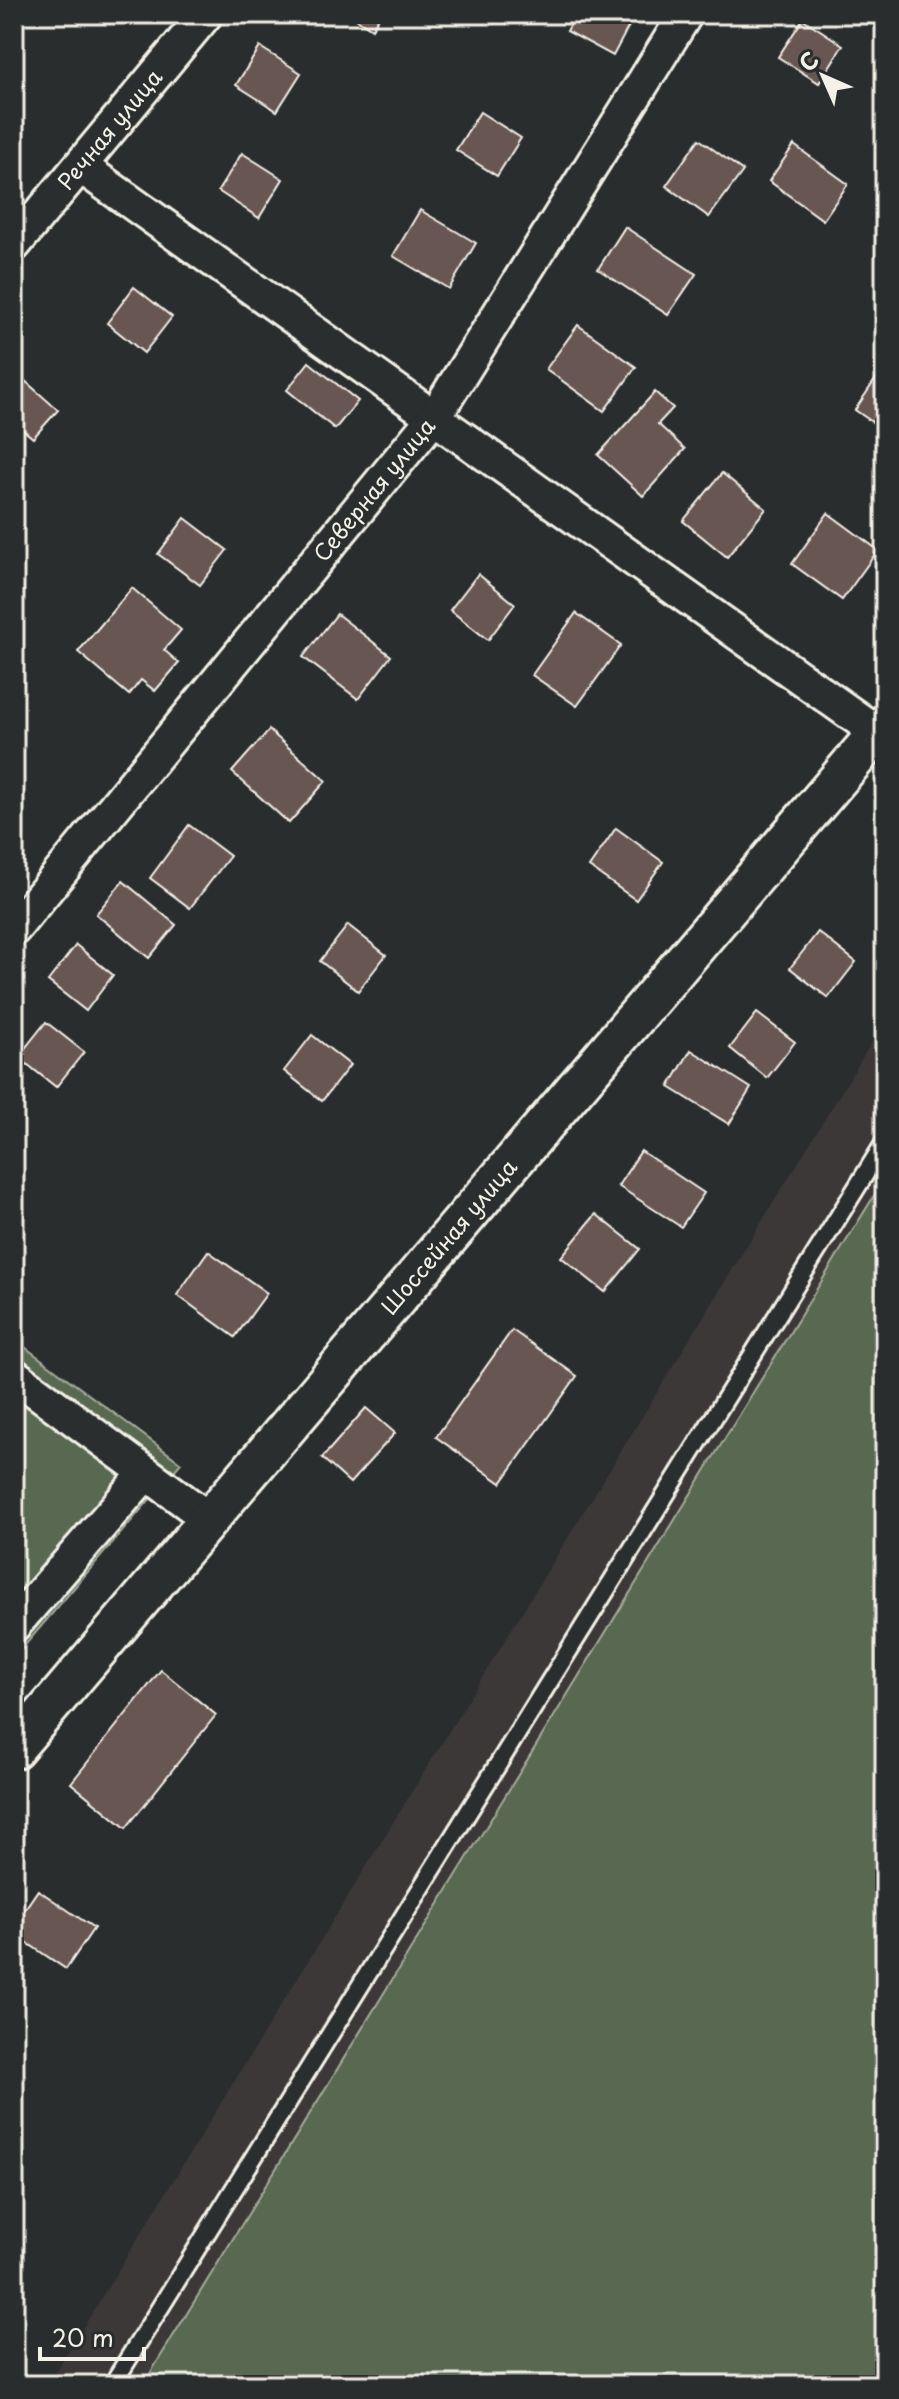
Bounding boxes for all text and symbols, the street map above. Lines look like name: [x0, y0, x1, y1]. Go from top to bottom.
north arrow: [783, 36, 863, 116]
text: С: [790, 43, 825, 78]
street label: Речная улица: [49, 61, 169, 196]
street label: Северная улица: [304, 410, 442, 568]
street label: Шоссейная улица: [372, 1151, 524, 1321]
scale bar: [40, 2311, 144, 2361]
text: 20 m: [52, 2319, 114, 2355]

